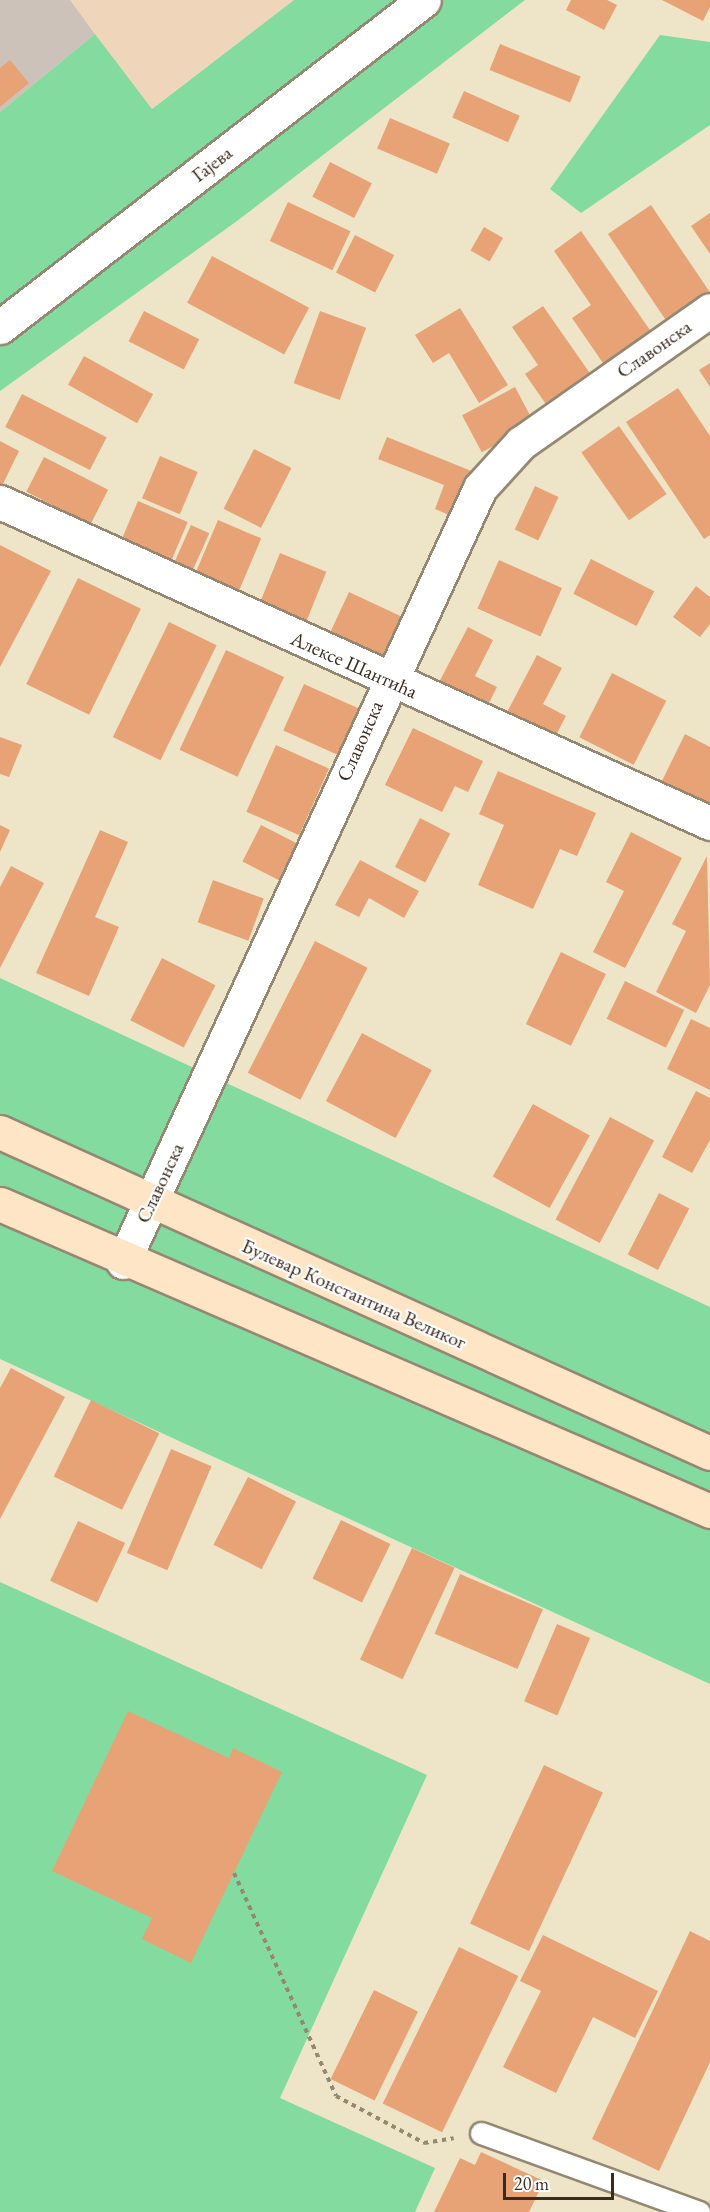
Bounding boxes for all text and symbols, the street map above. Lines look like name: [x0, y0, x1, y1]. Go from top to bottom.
street label: Гајева: [187, 141, 237, 187]
street label: Славонска: [612, 315, 696, 383]
street label: Алексе Шантића: [287, 626, 421, 704]
street label: Славонска: [332, 697, 388, 785]
street label: Славонска: [131, 1139, 189, 1227]
street label: Булевар Константина Великог: [238, 1234, 470, 1354]
scale bar: [506, 2161, 617, 2199]
text: 20 m: [514, 2172, 549, 2195]

